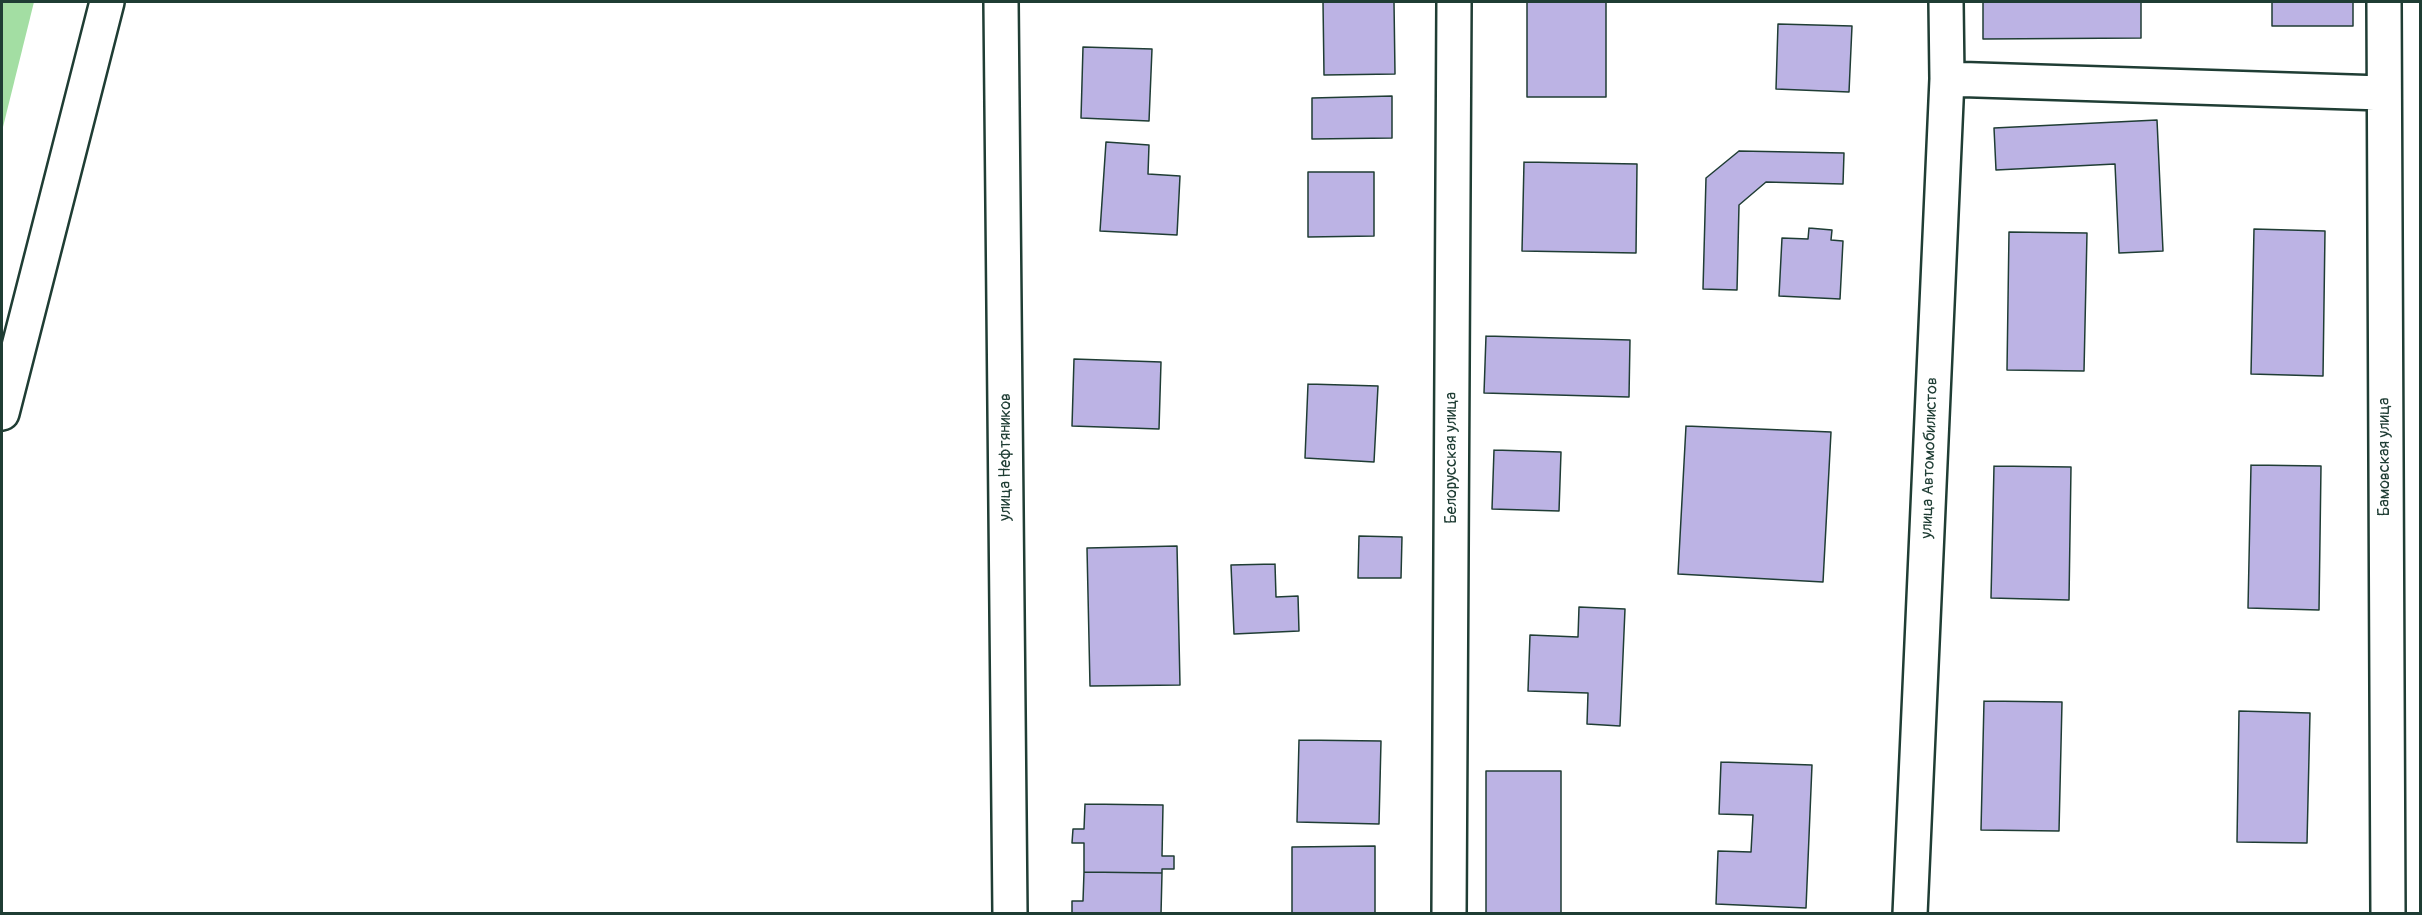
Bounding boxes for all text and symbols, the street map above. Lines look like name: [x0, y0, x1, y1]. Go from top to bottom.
street label: улица Автомобилистов: [1918, 377, 1942, 539]
street label: Белорусская улица: [1442, 392, 1462, 524]
street label: улица Нефтяников: [996, 393, 1016, 521]
street label: Бамовская улица: [2375, 398, 2395, 516]

